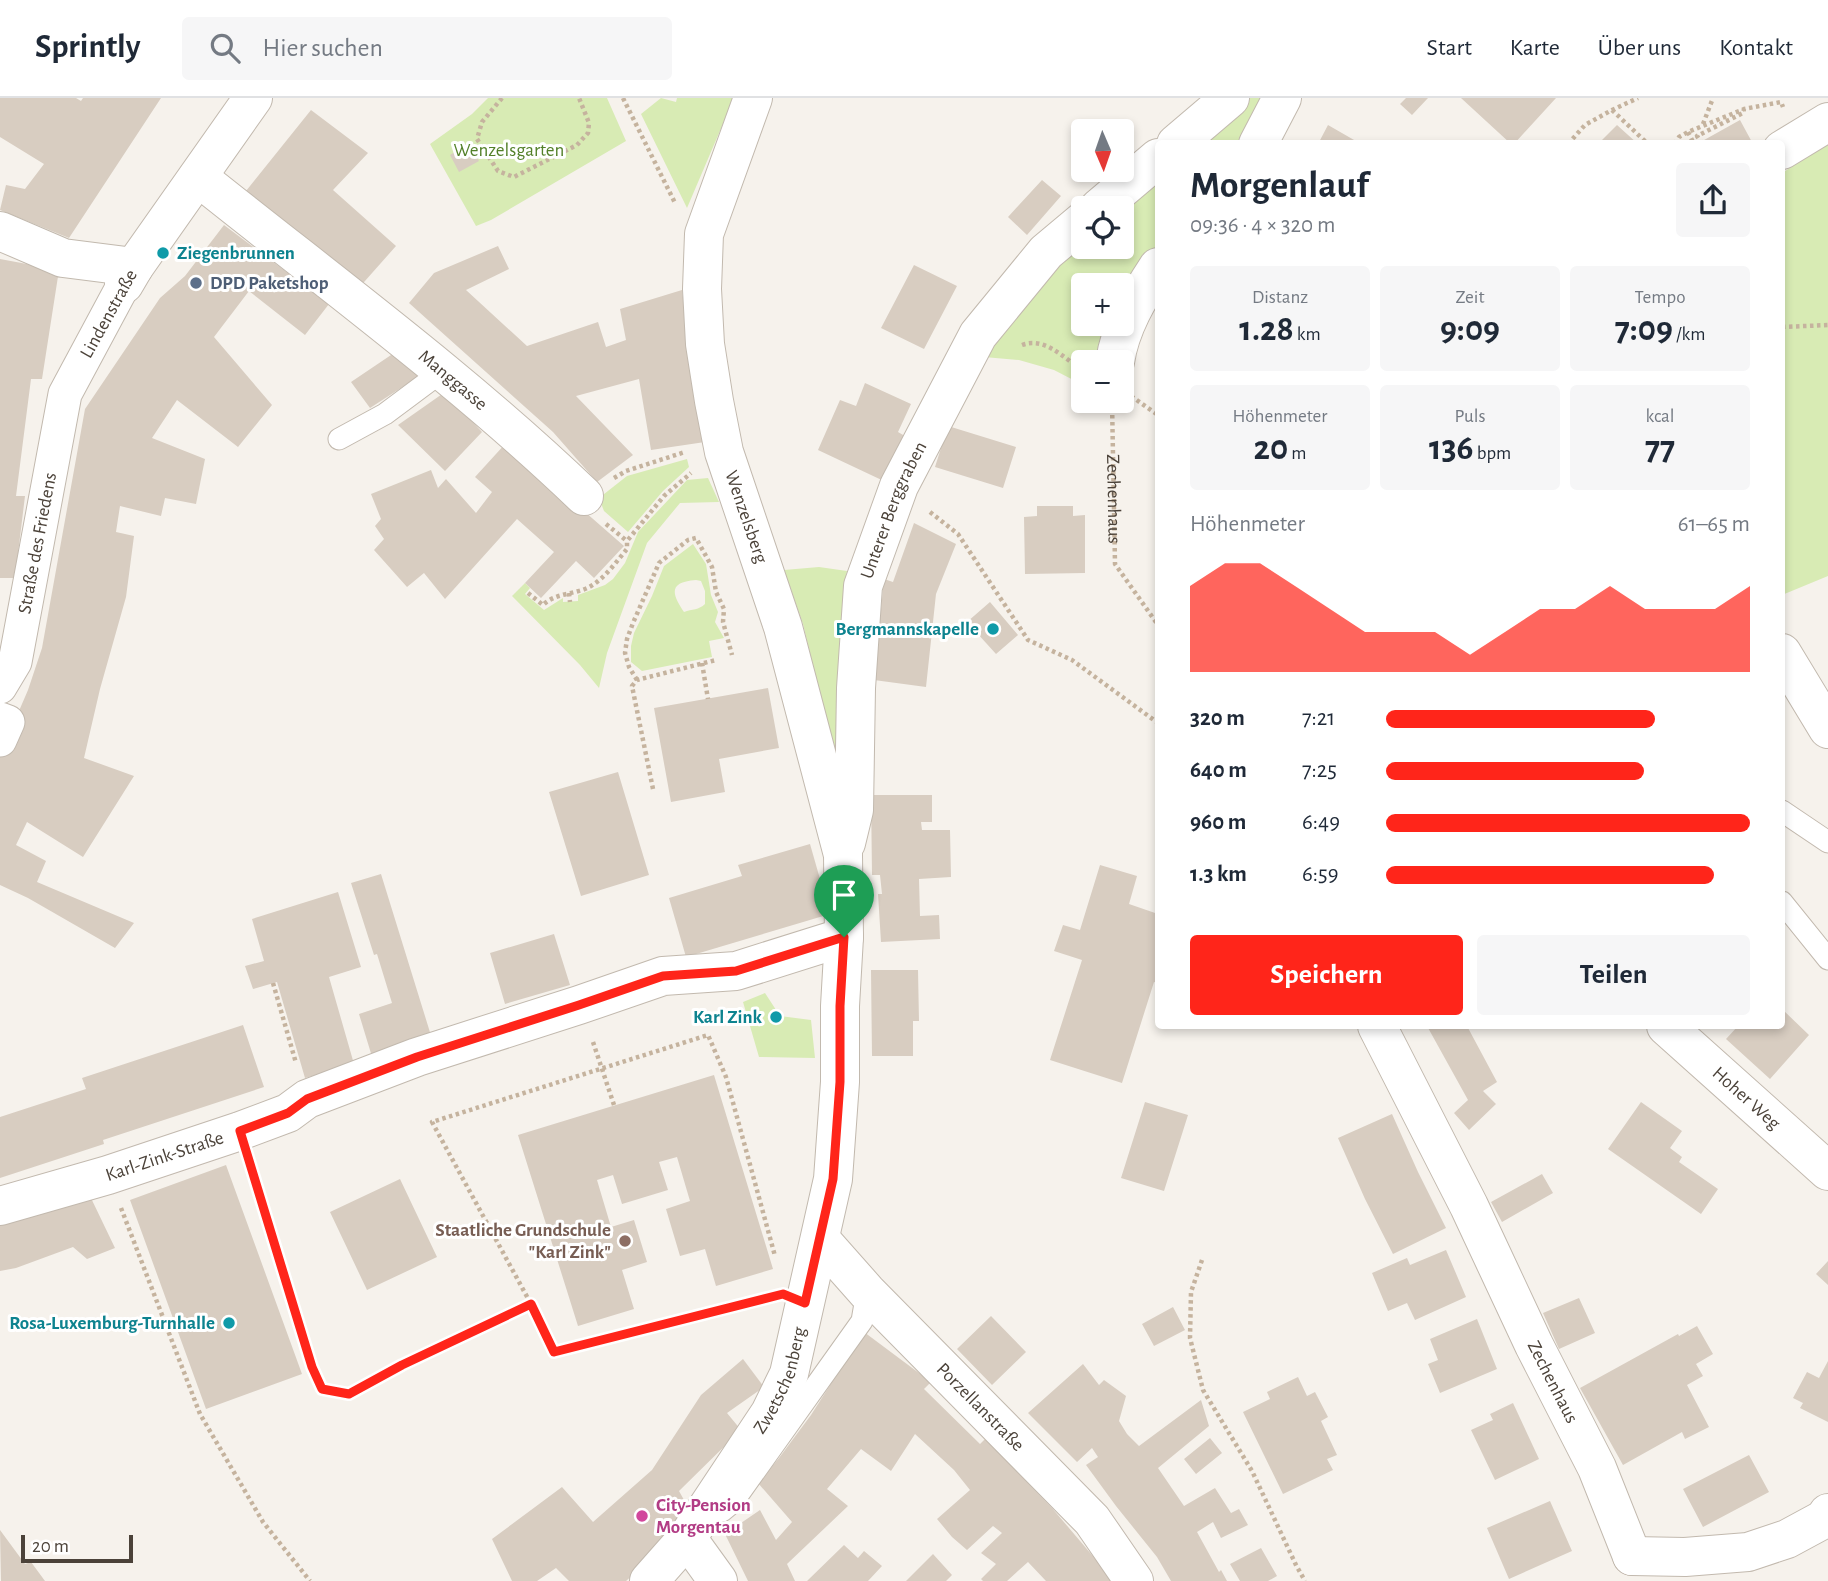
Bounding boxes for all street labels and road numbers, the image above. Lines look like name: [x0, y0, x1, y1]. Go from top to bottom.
street label: Lindenstraße: [77, 267, 141, 361]
street label: Manggasse: [415, 346, 491, 414]
street label: Unterer Berggraben: [857, 438, 930, 581]
street label: Zechenhaus: [1103, 454, 1124, 544]
street label: Wenzelsberg: [721, 468, 771, 566]
street label: Straße des Friedens: [15, 471, 60, 615]
street label: Hoher Weg: [1709, 1063, 1785, 1134]
street label: Karl-Zink-Straße: [103, 1128, 226, 1185]
street label: Zwetschenberg: [750, 1324, 809, 1437]
street label: Zechenhaus: [1524, 1338, 1582, 1426]
street label: Porzellanstraße: [933, 1359, 1028, 1455]

